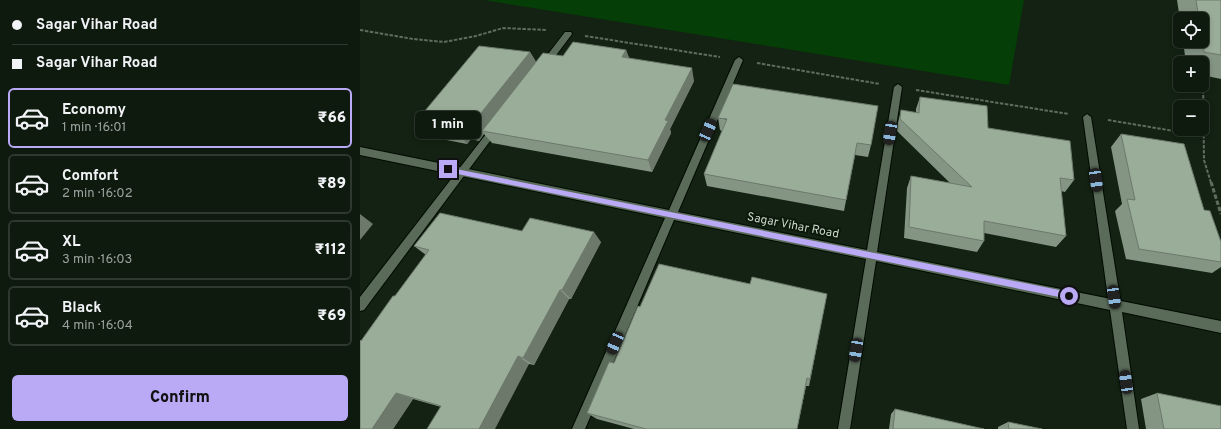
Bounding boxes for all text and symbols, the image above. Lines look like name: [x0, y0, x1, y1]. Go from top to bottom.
map controls: [1173, 12, 1209, 136]
button: locate: [1173, 12, 1209, 48]
text: Sagar Vihar Road: [36, 16, 157, 35]
text: Sagar Vihar Road: [36, 54, 157, 73]
button: +: [1173, 56, 1209, 92]
icon: car: [14, 100, 50, 136]
button: −: [1173, 100, 1209, 136]
text: Economy: [62, 101, 126, 120]
text: ₹66: [317, 109, 346, 128]
callout: 1 min: [415, 111, 481, 139]
text: 1 min: [432, 117, 464, 133]
car: [698, 117, 718, 143]
text: 1 min · 16:01: [62, 120, 126, 136]
car: [882, 120, 898, 146]
route end: [439, 160, 457, 178]
icon: car: [14, 166, 50, 202]
text: Comfort: [62, 167, 119, 186]
car: [1088, 167, 1104, 193]
text: ₹89: [317, 175, 346, 194]
text: 2 min · 16:02: [62, 186, 133, 202]
street label: Sagar Vihar Road: [746, 209, 840, 243]
icon: car: [14, 232, 50, 268]
text: XL: [62, 233, 80, 252]
text: ₹112: [315, 241, 346, 260]
text: 3 min · 16:03: [62, 252, 132, 268]
car: [1106, 284, 1122, 310]
route start: [1060, 287, 1078, 305]
icon: car: [14, 298, 50, 334]
text: Black: [62, 299, 102, 318]
text: ₹69: [317, 307, 346, 326]
text: 4 min · 16:04: [62, 318, 133, 334]
car: [605, 330, 625, 356]
car: [848, 337, 864, 363]
car: [1118, 369, 1134, 395]
button: Confirm: [12, 375, 348, 421]

